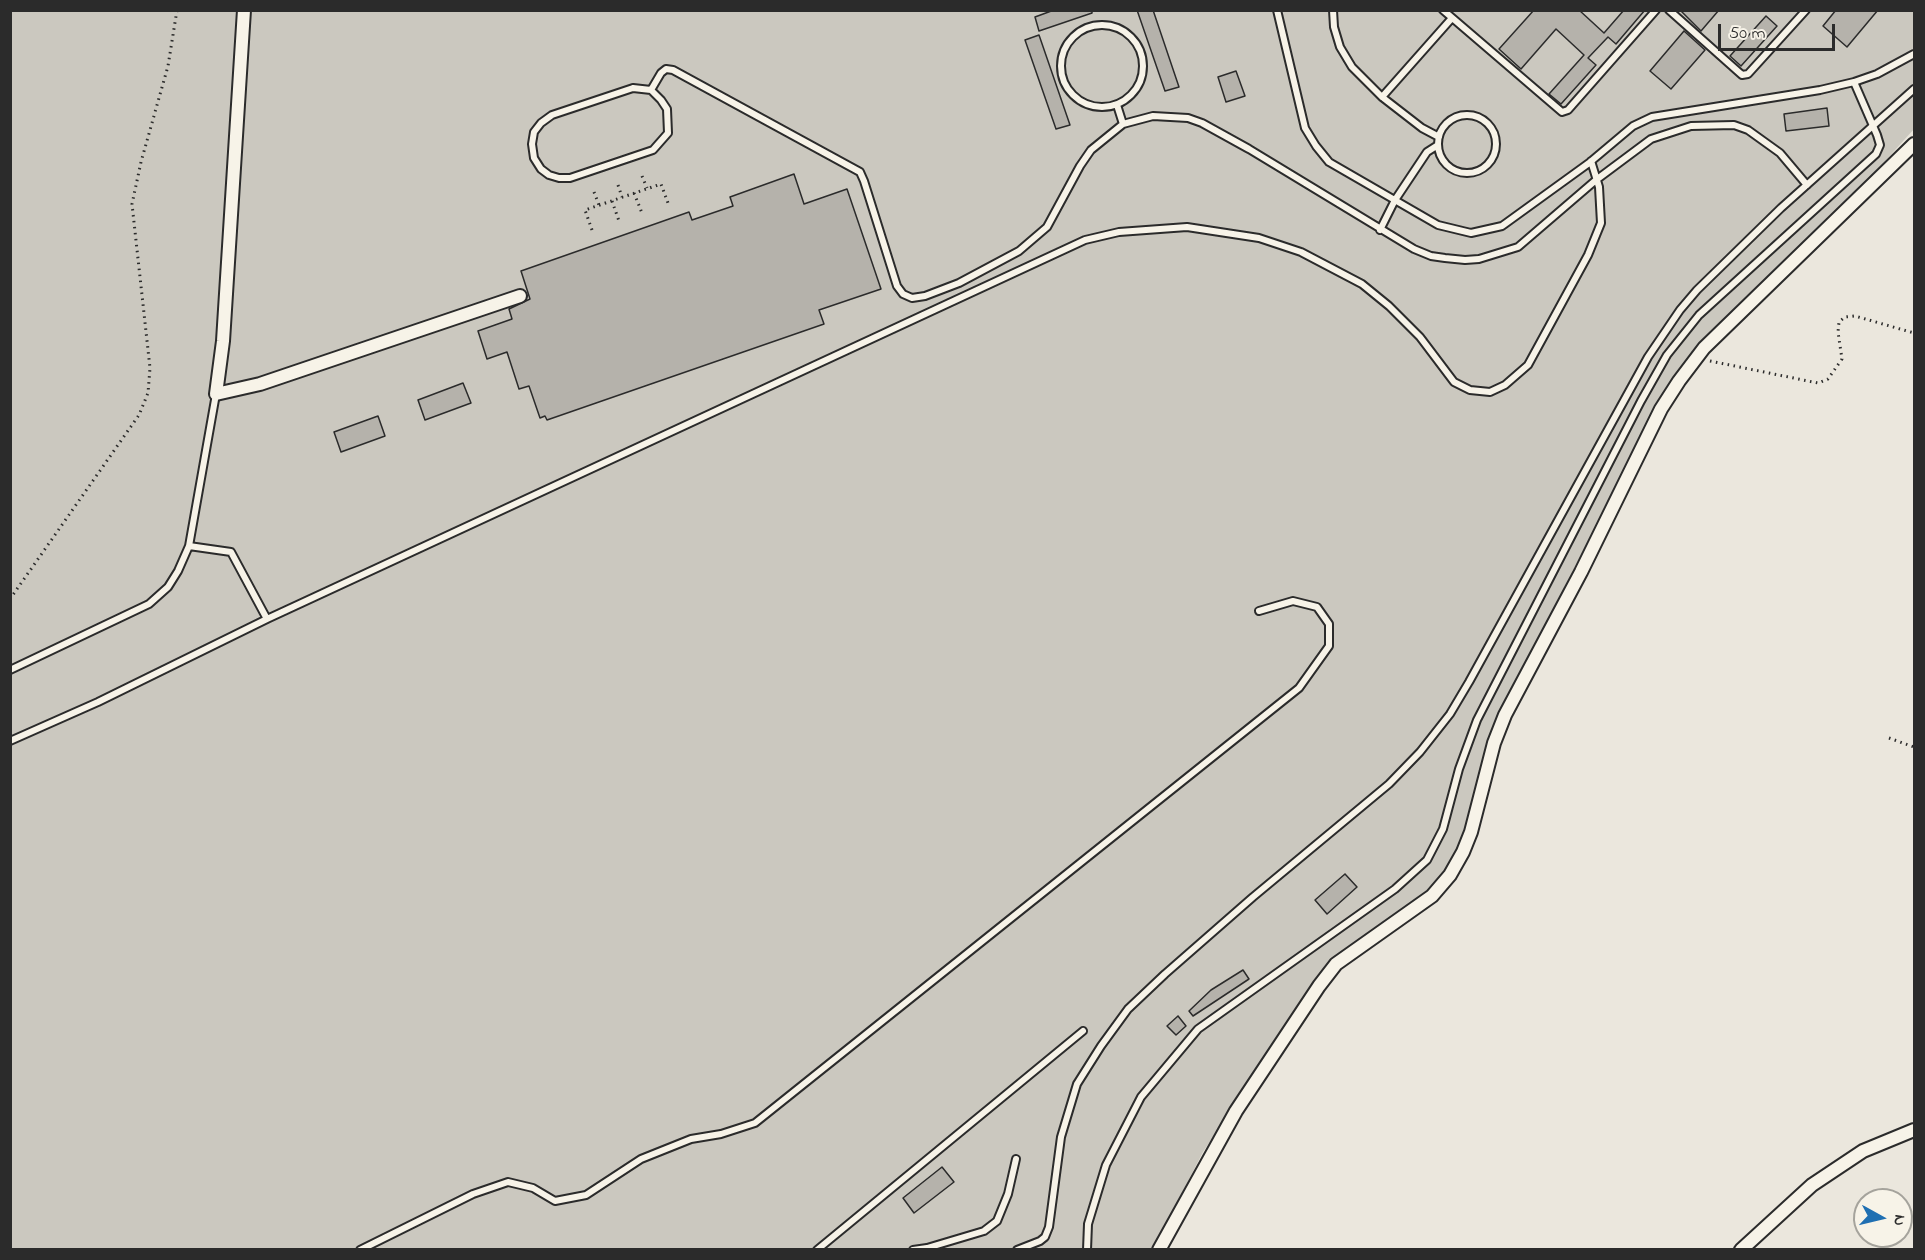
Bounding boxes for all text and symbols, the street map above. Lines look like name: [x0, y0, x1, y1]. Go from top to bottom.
scale bar: [1721, 12, 1838, 50]
text: 50 m: [1729, 21, 1766, 47]
north arrow: [1853, 1188, 1913, 1248]
text: N: [1886, 1213, 1911, 1227]

